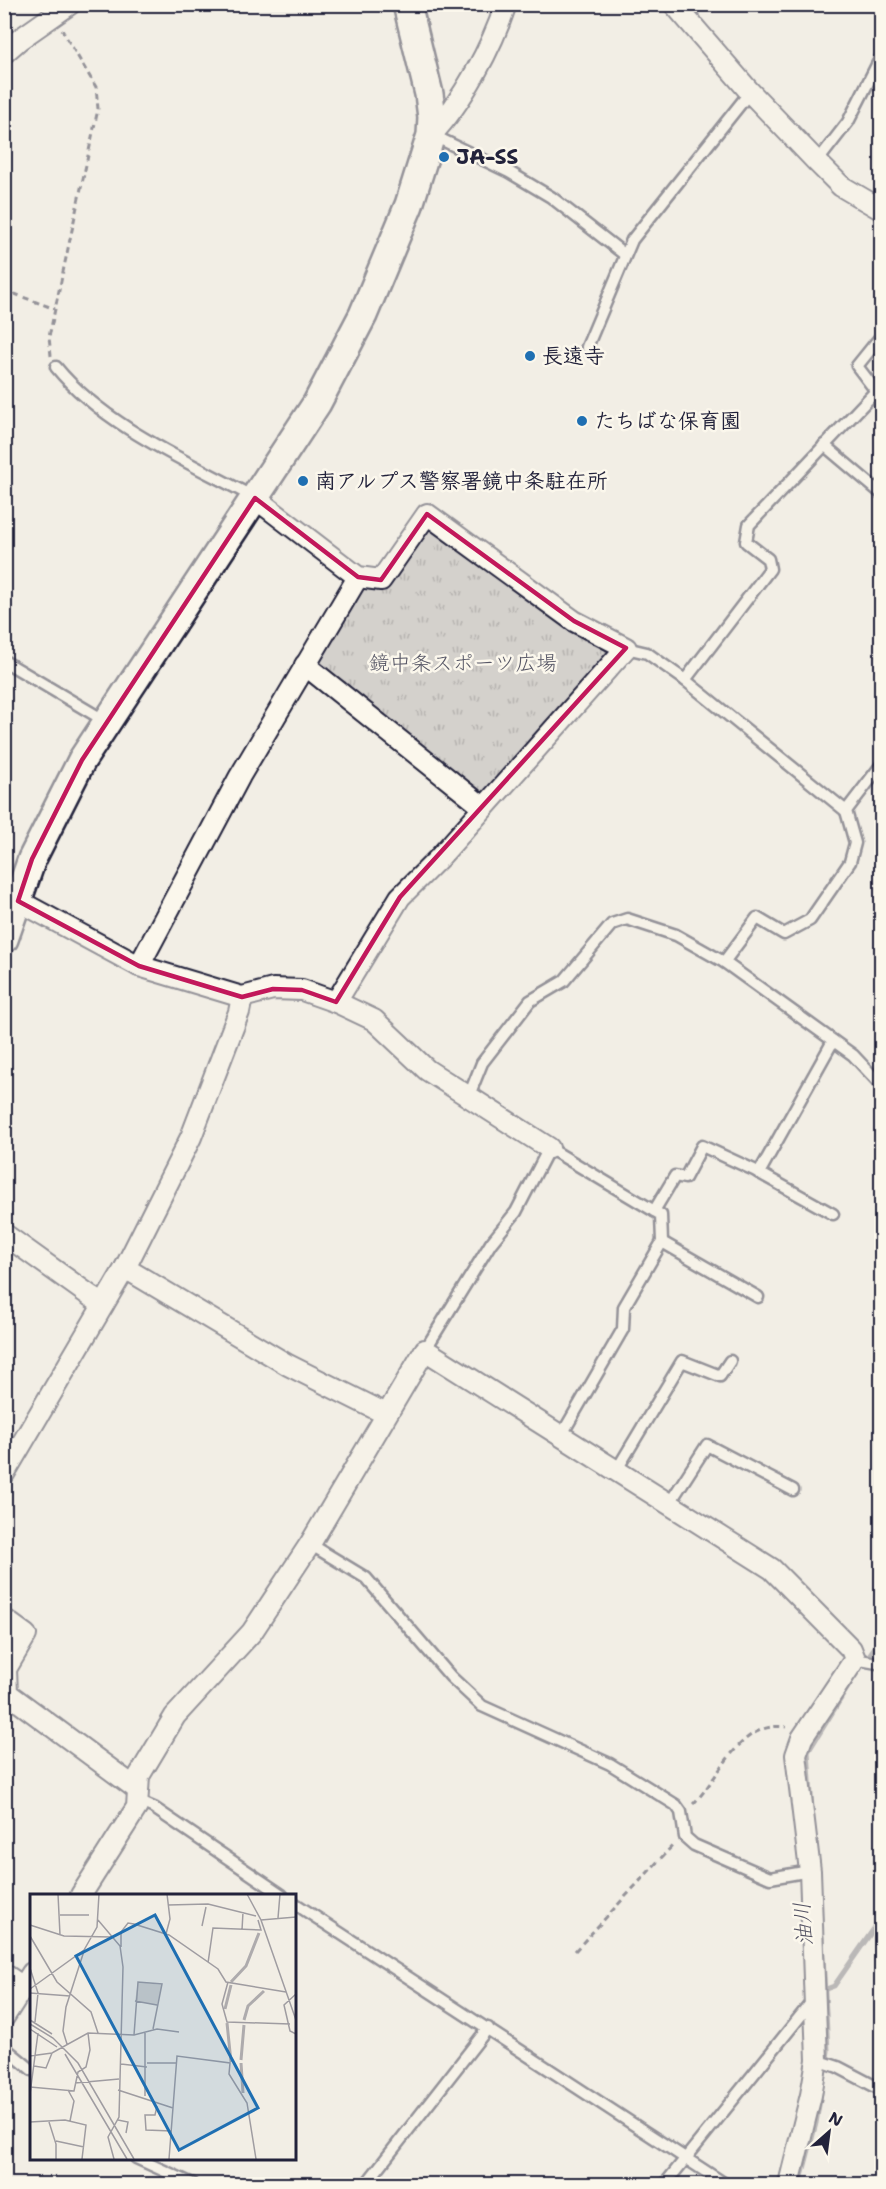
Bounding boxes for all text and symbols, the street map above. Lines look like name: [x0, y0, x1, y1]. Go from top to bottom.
place label: JA-SS: [456, 143, 518, 171]
marker: JA-SS: [437, 150, 451, 164]
place label: 長遠寺: [542, 342, 605, 370]
marker: 長遠寺: [523, 349, 537, 363]
place label: たちばな保育園: [594, 407, 741, 435]
marker: たちばな保育園: [575, 414, 589, 428]
place label: 南アルプス警察署鏡中条駐在所: [315, 467, 608, 495]
marker: 南アルプス警察署鏡中条駐在所: [296, 474, 310, 488]
park label: 鏡中条スポーツ広場: [369, 649, 557, 677]
inset map: [30, 1894, 296, 2159]
water label: 油川: [787, 1901, 819, 1947]
north arrow: [799, 2102, 859, 2162]
text: N: [825, 2107, 846, 2131]

